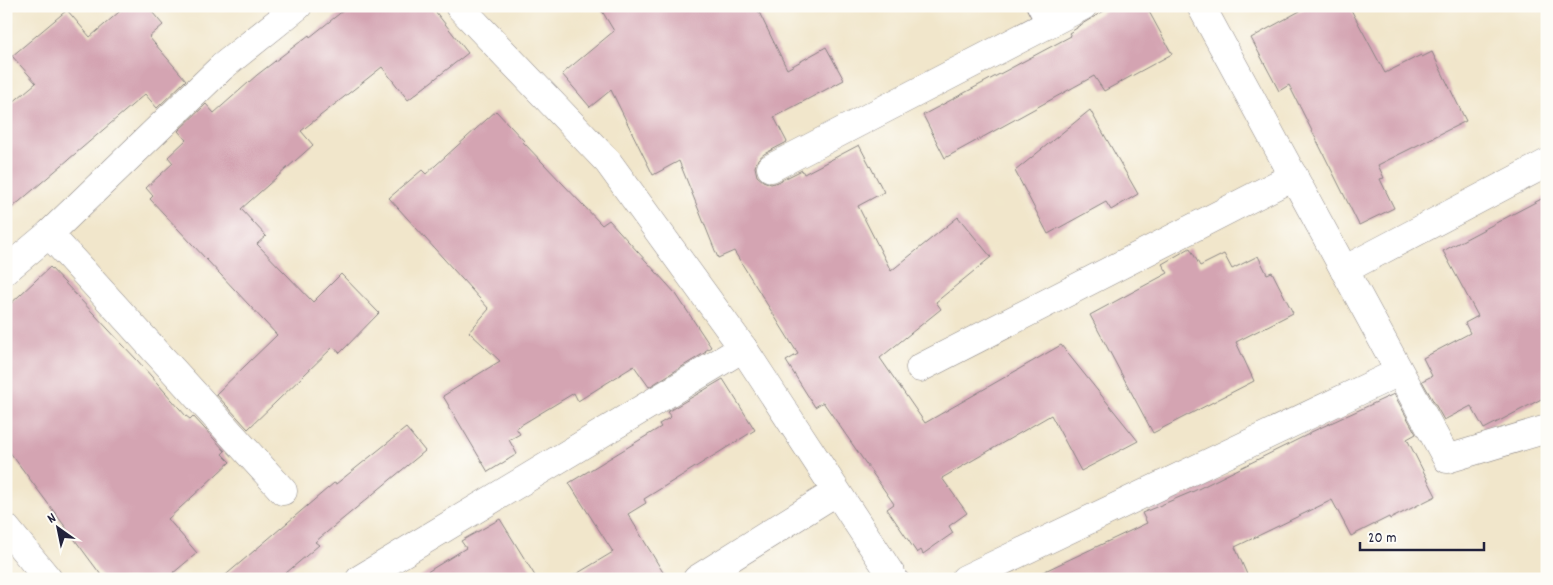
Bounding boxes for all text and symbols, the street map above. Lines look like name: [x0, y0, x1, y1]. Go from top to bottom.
north arrow: [32, 502, 82, 552]
text: N: [44, 508, 60, 529]
scale bar: [1360, 520, 1484, 552]
text: 20 m: [1368, 528, 1396, 550]

